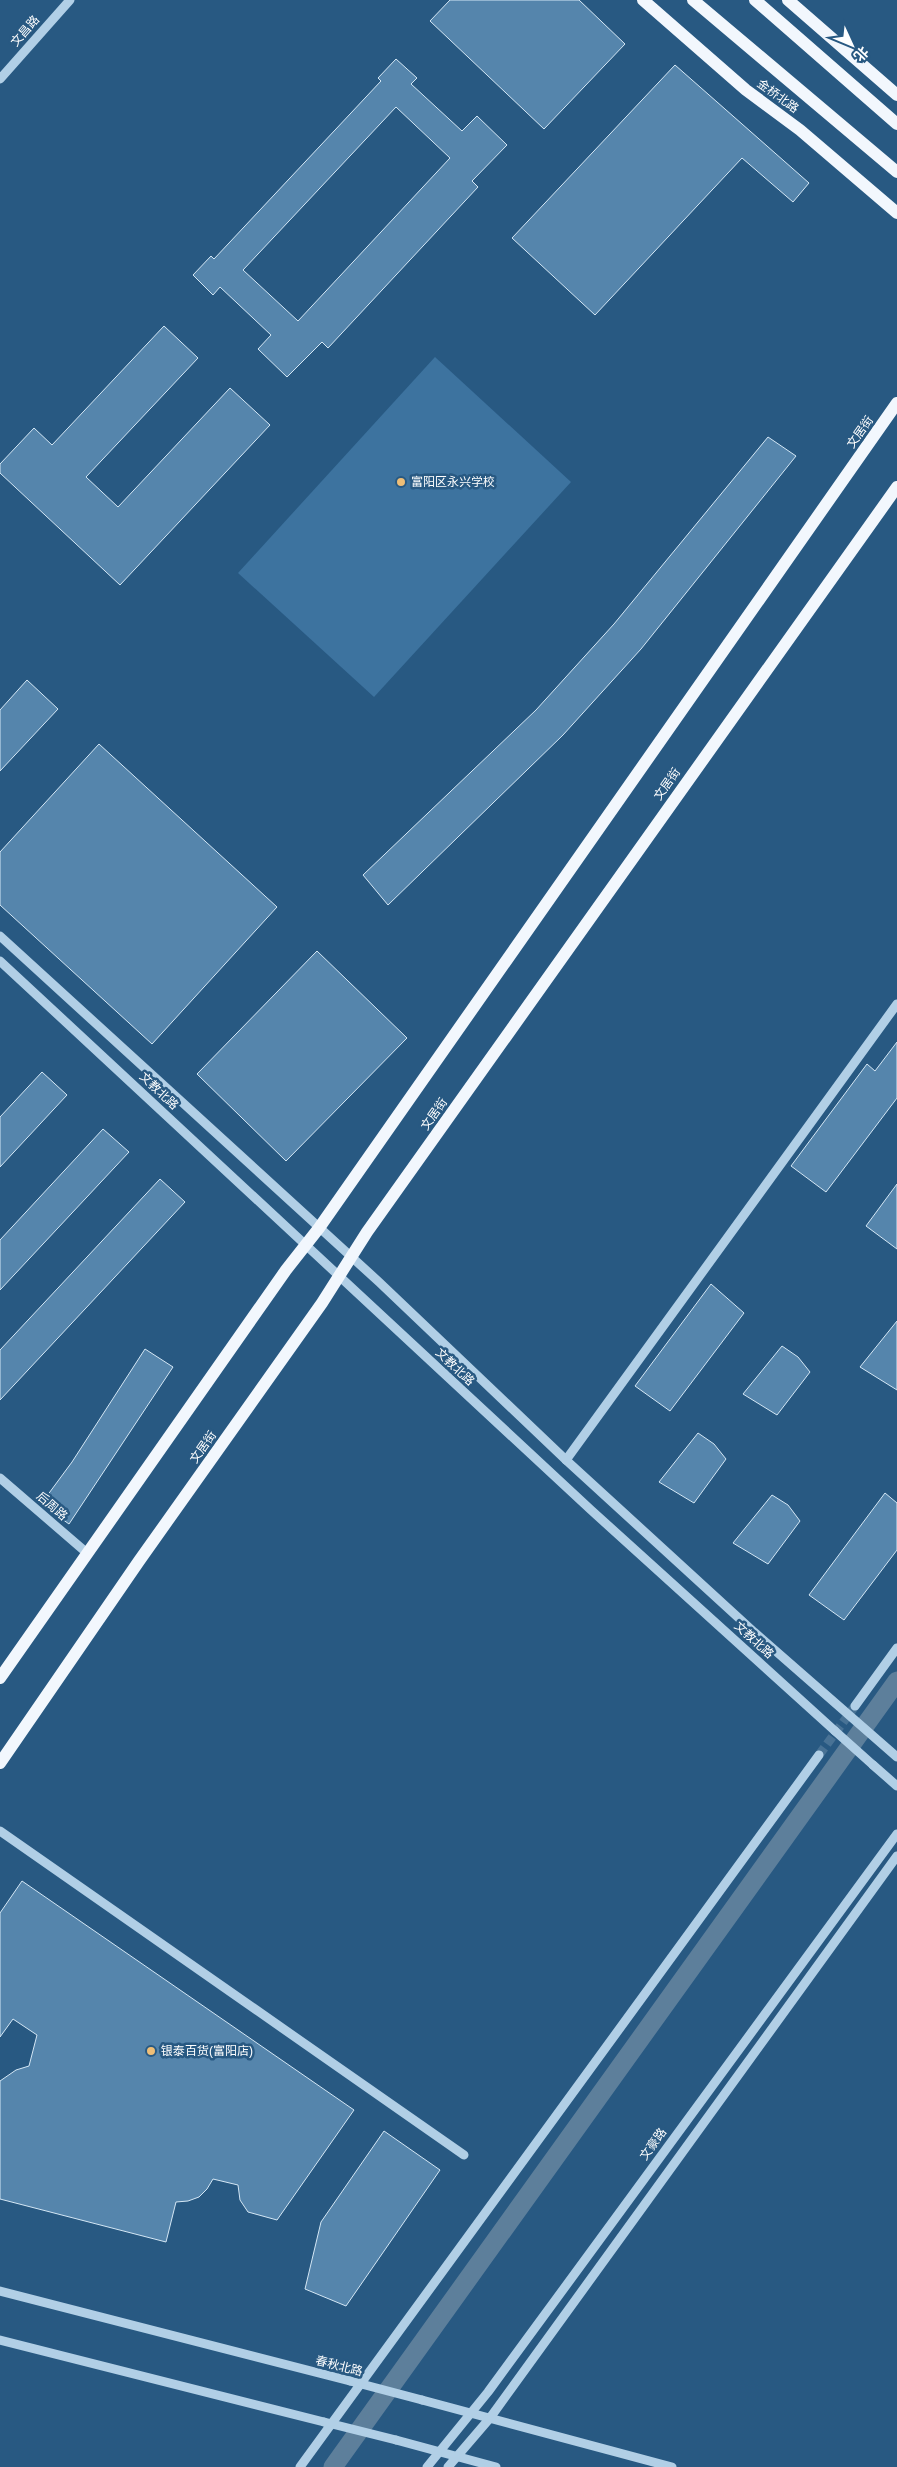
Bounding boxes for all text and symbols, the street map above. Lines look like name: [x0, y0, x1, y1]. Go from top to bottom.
street label: 文昌路: [8, 13, 42, 49]
north arrow: [827, 20, 877, 70]
text: 北: [851, 43, 872, 65]
street label: 金桥北路: [754, 76, 802, 116]
street label: 文居街: [844, 413, 876, 451]
place label: 富阳区永兴学校: [411, 475, 495, 489]
marker: 富阳区永兴学校: [395, 476, 407, 488]
street label: 文居街: [651, 765, 683, 803]
street label: 文教北路: [137, 1070, 181, 1112]
street label: 文居街: [418, 1095, 450, 1133]
street label: 文教北路: [433, 1346, 477, 1388]
street label: 文居街: [187, 1428, 219, 1466]
street label: 后周路: [34, 1489, 70, 1523]
street label: 文教北路: [731, 1619, 777, 1661]
place label: 银泰百货(富阳店): [161, 2044, 253, 2058]
marker: 银泰百货(富阳店): [145, 2045, 157, 2057]
street label: 文豪路: [637, 2125, 669, 2163]
street label: 春秋北路: [314, 2353, 364, 2379]

